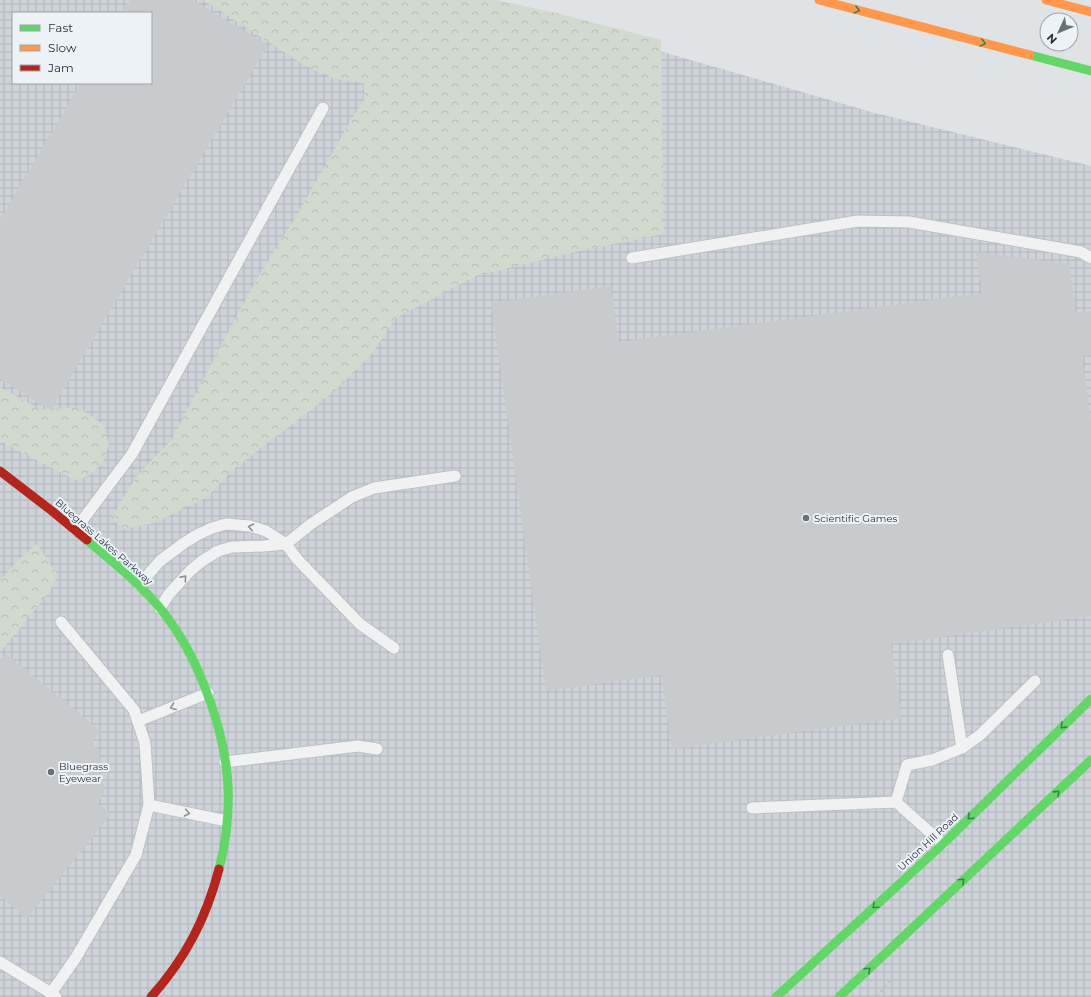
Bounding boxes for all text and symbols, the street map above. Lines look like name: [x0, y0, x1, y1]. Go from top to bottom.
one-way arrow: [853, 5, 860, 14]
legend: [12, 12, 152, 84]
north arrow: [1039, 12, 1079, 52]
text: Fast: [48, 20, 73, 35]
text: N: [1044, 31, 1060, 47]
one-way arrow: [980, 39, 986, 47]
text: Slow: [48, 40, 77, 55]
text: Jam: [47, 60, 74, 75]
street label: Bluegrass Lakes Parkway: [53, 496, 156, 588]
place label: Scientific Games: [814, 512, 897, 525]
marker: Scientific Games: [801, 513, 811, 523]
one-way arrow: [248, 523, 254, 531]
one-way arrow: [179, 575, 186, 582]
one-way arrow: [169, 703, 176, 711]
one-way arrow: [1060, 721, 1068, 729]
place label: Bluegrass Eyewear: [59, 760, 108, 785]
marker: Bluegrass Eyewear: [46, 767, 56, 777]
one-way arrow: [1052, 790, 1060, 797]
one-way arrow: [184, 808, 190, 816]
street label: Union Hill Road: [895, 811, 961, 873]
one-way arrow: [967, 812, 975, 820]
one-way arrow: [958, 879, 965, 886]
one-way arrow: [872, 901, 880, 909]
one-way arrow: [863, 968, 870, 975]

